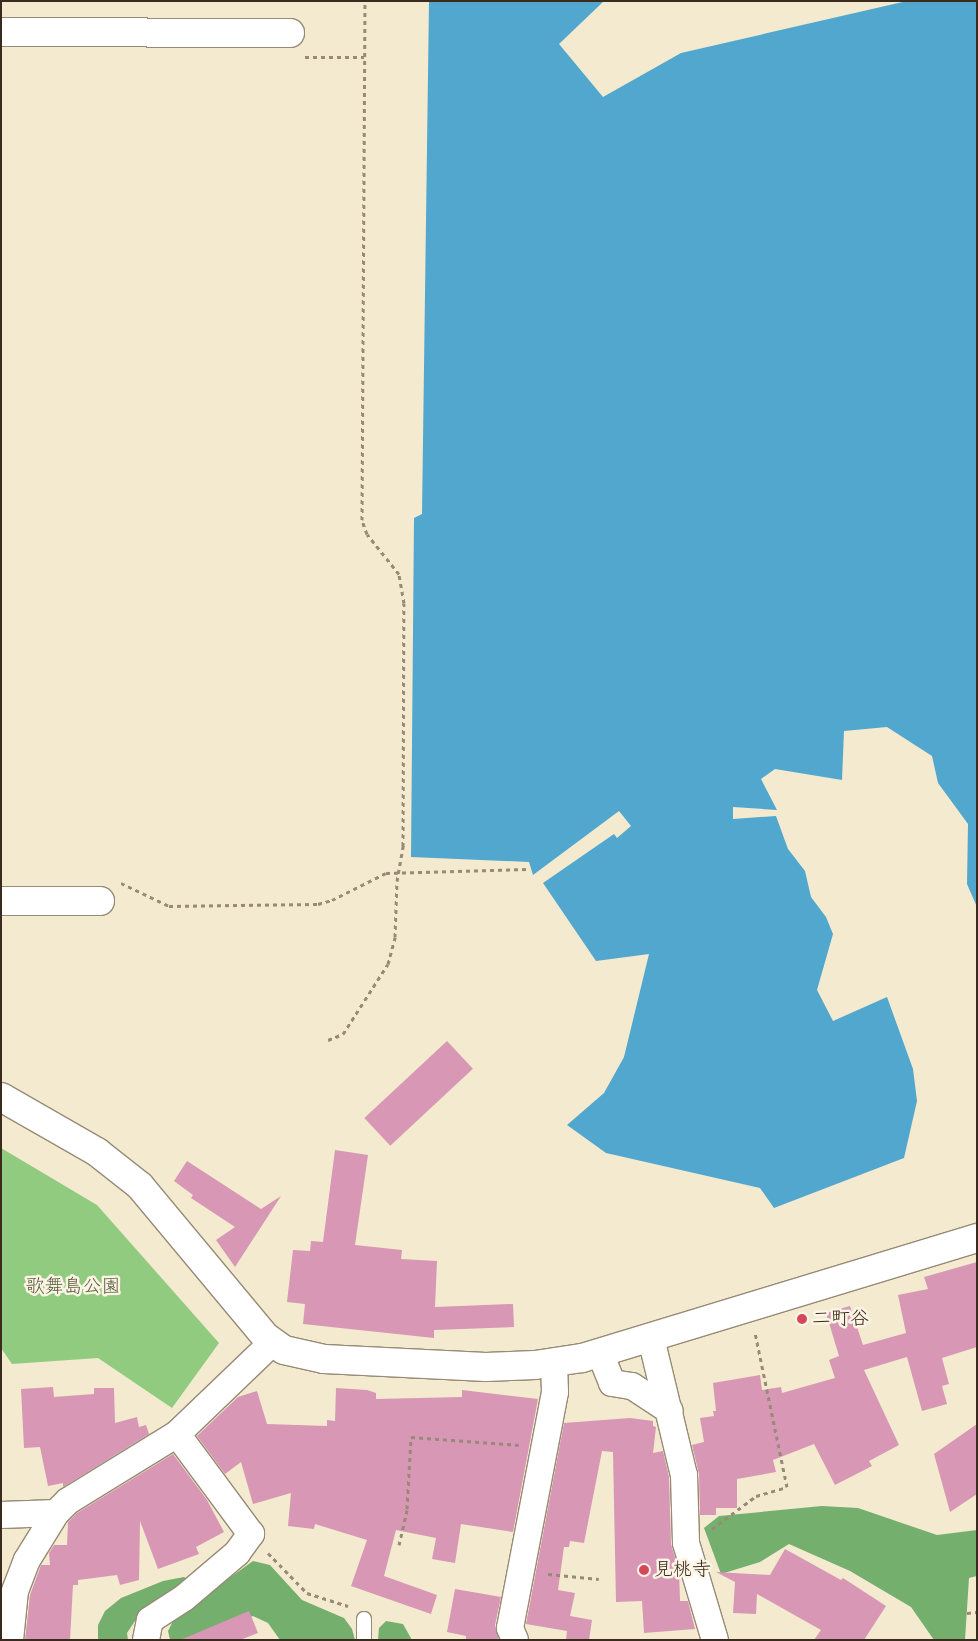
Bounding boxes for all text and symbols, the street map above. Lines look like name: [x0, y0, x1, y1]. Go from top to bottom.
park label: 歌舞島公園: [26, 1276, 120, 1298]
place label: 二町谷: [812, 1308, 869, 1330]
marker: 二町谷: [796, 1313, 808, 1325]
place label: 見桃寺: [654, 1559, 711, 1581]
marker: 見桃寺: [638, 1564, 650, 1576]

